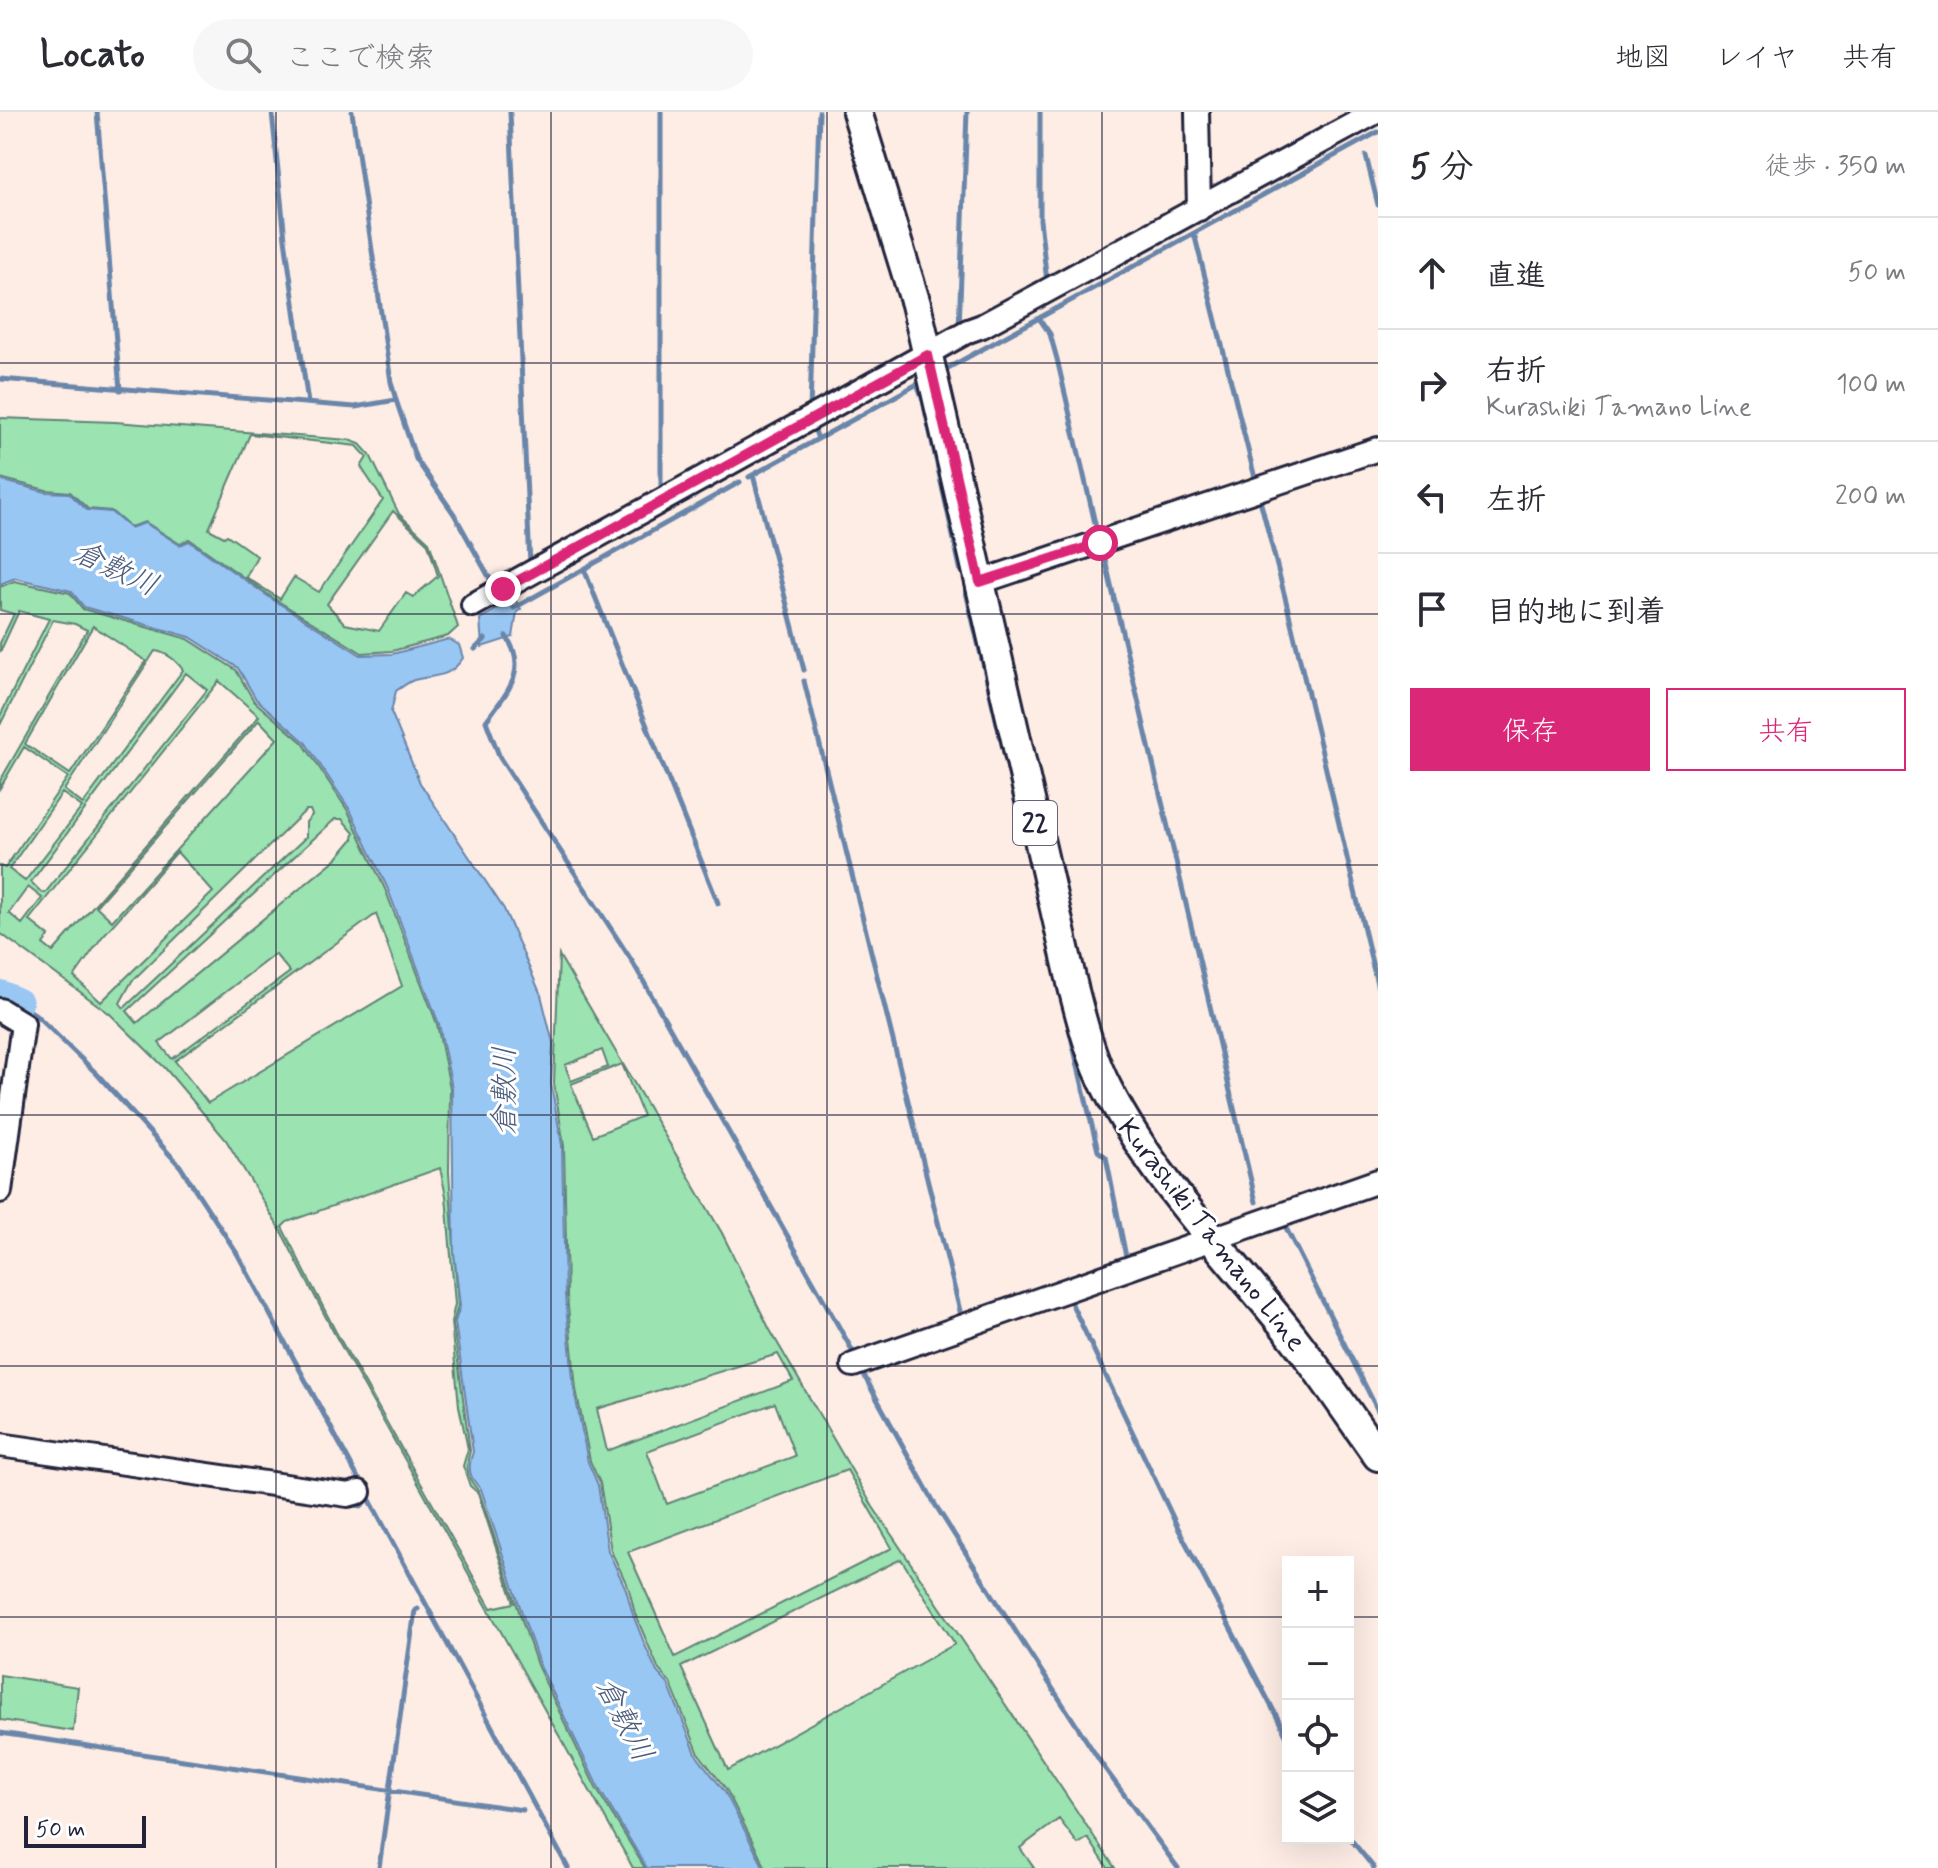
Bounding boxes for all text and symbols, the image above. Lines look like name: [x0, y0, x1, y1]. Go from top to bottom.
search box: [193, 19, 753, 91]
text: Locato: [40, 31, 145, 80]
icon: search: [221, 33, 265, 77]
text: ここで検索: [285, 39, 435, 78]
text: 地図: [1615, 40, 1671, 77]
text: レイヤ: [1715, 40, 1798, 77]
text: 共有: [1842, 40, 1898, 77]
text: 5 分: [1410, 145, 1474, 190]
text: 徒歩 · 350 m: [1765, 150, 1906, 184]
icon: ahead: [1410, 251, 1454, 295]
text: 50 m: [1848, 256, 1906, 290]
text: 直進: [1486, 257, 1546, 296]
text: 右折: [1486, 352, 1546, 391]
icon: right: [1410, 363, 1454, 407]
text: 100 m: [1836, 368, 1906, 402]
text: Kurashiki Tamano Line: [1486, 391, 1752, 425]
icon: left: [1410, 475, 1454, 519]
text: 200 m: [1835, 480, 1906, 514]
text: 左折: [1486, 481, 1546, 520]
route start: [1082, 525, 1118, 561]
water label: 倉敷川: [66, 533, 164, 606]
route end: [485, 571, 521, 607]
icon: arrive: [1410, 587, 1454, 631]
text: 目的地に到着: [1486, 593, 1666, 632]
button: 保存: [1410, 688, 1650, 771]
button: 共有: [1666, 688, 1906, 771]
road number: 22: [1013, 801, 1057, 845]
water label: 倉敷川: [486, 1046, 525, 1136]
street label: Kurashiki Tamano Line: [1108, 1111, 1314, 1360]
map controls: [1282, 1556, 1354, 1844]
button: +: [1282, 1556, 1354, 1628]
button: −: [1282, 1628, 1354, 1700]
water label: 倉敷川: [586, 1671, 661, 1769]
button: locate: [1282, 1700, 1354, 1772]
button: layers: [1282, 1772, 1354, 1844]
scale bar: [24, 1812, 146, 1848]
text: 50 m: [36, 1816, 85, 1844]

